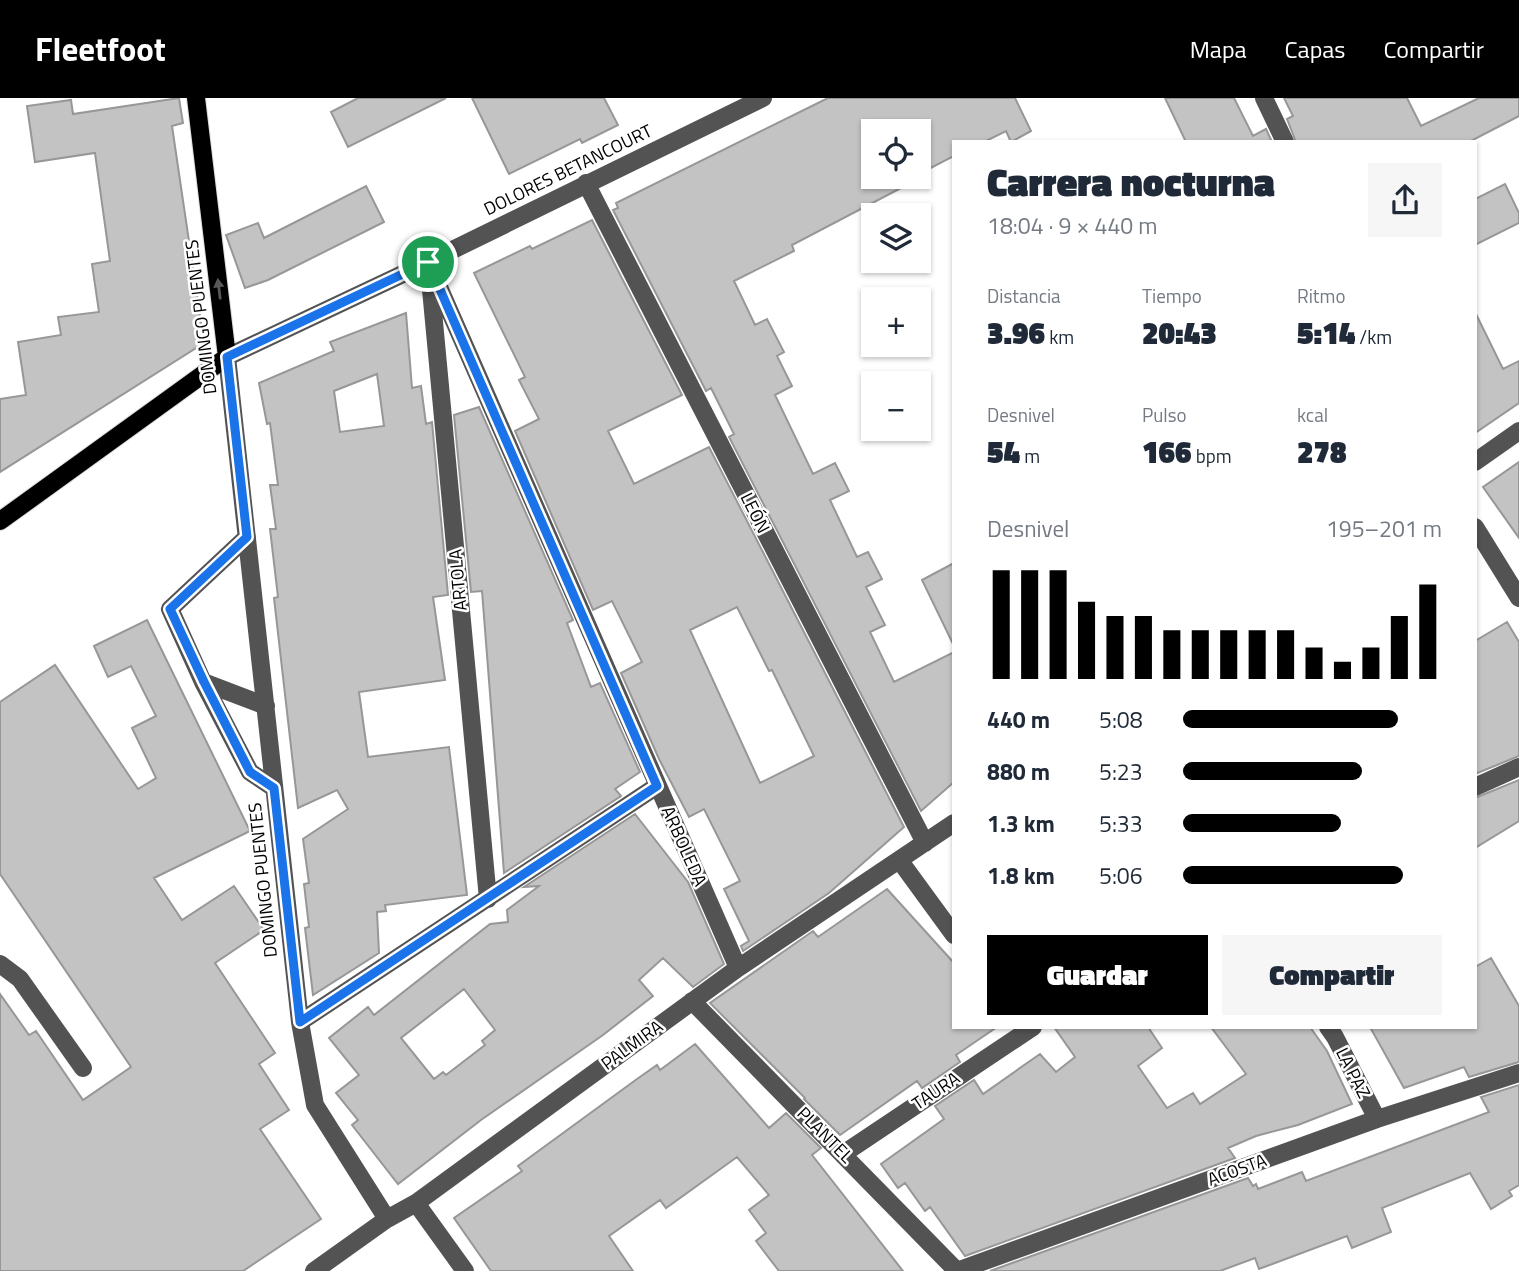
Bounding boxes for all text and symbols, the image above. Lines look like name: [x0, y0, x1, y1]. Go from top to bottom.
text: Fleetfoot: [35, 24, 166, 74]
text: Mapa: [1190, 31, 1247, 67]
text: Capas: [1285, 31, 1345, 67]
text: Compartir: [1383, 31, 1484, 67]
street label: DOLORES BETANCOURT: [479, 117, 657, 222]
map controls: [861, 119, 931, 441]
button: locate: [861, 119, 931, 189]
text: Carrera nocturna: [987, 153, 1275, 211]
button: share: [1368, 163, 1442, 237]
button: layers: [861, 203, 931, 273]
text: 18:04 · 9 × 440 m: [987, 208, 1157, 243]
pin: [398, 232, 458, 292]
street label: DOMINGO PUENTES: [178, 238, 223, 396]
icon: arrive: [409, 243, 447, 281]
one-way arrow: [213, 278, 224, 300]
text: Distancia: [987, 281, 1061, 310]
text: Tiempo: [1142, 281, 1202, 310]
text: Ritmo: [1297, 281, 1345, 310]
button: +: [861, 287, 931, 357]
text: 3.96: [987, 310, 1045, 356]
text: 20:43: [1142, 310, 1217, 356]
text: 5:14: [1297, 310, 1355, 356]
text: km: [1045, 322, 1074, 351]
text: /km: [1355, 322, 1392, 351]
button: −: [861, 371, 931, 441]
text: Desnivel: [987, 400, 1055, 429]
text: Pulso: [1142, 400, 1187, 429]
text: kcal: [1297, 400, 1328, 429]
text: 54: [987, 429, 1020, 475]
text: 166: [1142, 429, 1192, 475]
text: 278: [1297, 429, 1347, 475]
text: m: [1020, 441, 1040, 470]
text: bpm: [1192, 441, 1232, 470]
street label: LEÓN: [734, 488, 777, 538]
text: Desnivel: [987, 511, 1069, 546]
text: 195–201 m: [1326, 511, 1442, 546]
street label: ARTOLA: [441, 548, 474, 612]
text: 440 m: [987, 702, 1050, 737]
text: 5:08: [1099, 702, 1143, 737]
text: 880 m: [987, 754, 1050, 789]
text: 5:23: [1099, 754, 1143, 789]
street label: DOMINGO PUENTES: [241, 801, 284, 959]
street label: ARBOLEDA: [655, 801, 714, 891]
text: 1.3 km: [987, 806, 1055, 841]
text: 5:33: [1099, 806, 1143, 841]
text: 1.8 km: [987, 858, 1055, 893]
text: 5:06: [1099, 858, 1143, 893]
button: Guardar: [987, 935, 1208, 1015]
button: Compartir: [1222, 935, 1442, 1015]
street label: PALMIRA: [595, 1013, 668, 1076]
street label: LA PAZ: [1329, 1043, 1378, 1103]
street label: TAURA: [906, 1065, 965, 1116]
street label: PLANTEL: [791, 1100, 860, 1169]
street label: ACOSTA: [1204, 1146, 1270, 1193]

